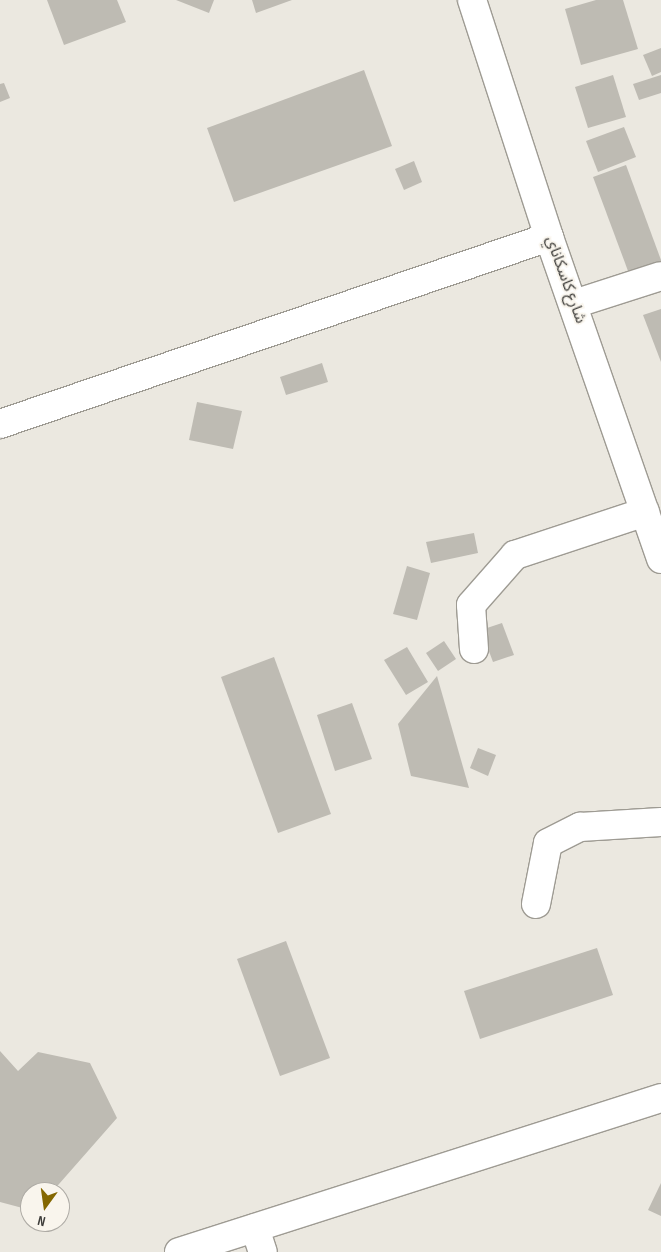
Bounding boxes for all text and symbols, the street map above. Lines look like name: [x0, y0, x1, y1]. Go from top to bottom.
street label: شارع كاسكاناي: [540, 234, 590, 326]
north arrow: [20, 1182, 70, 1232]
text: N: [36, 1212, 47, 1230]

